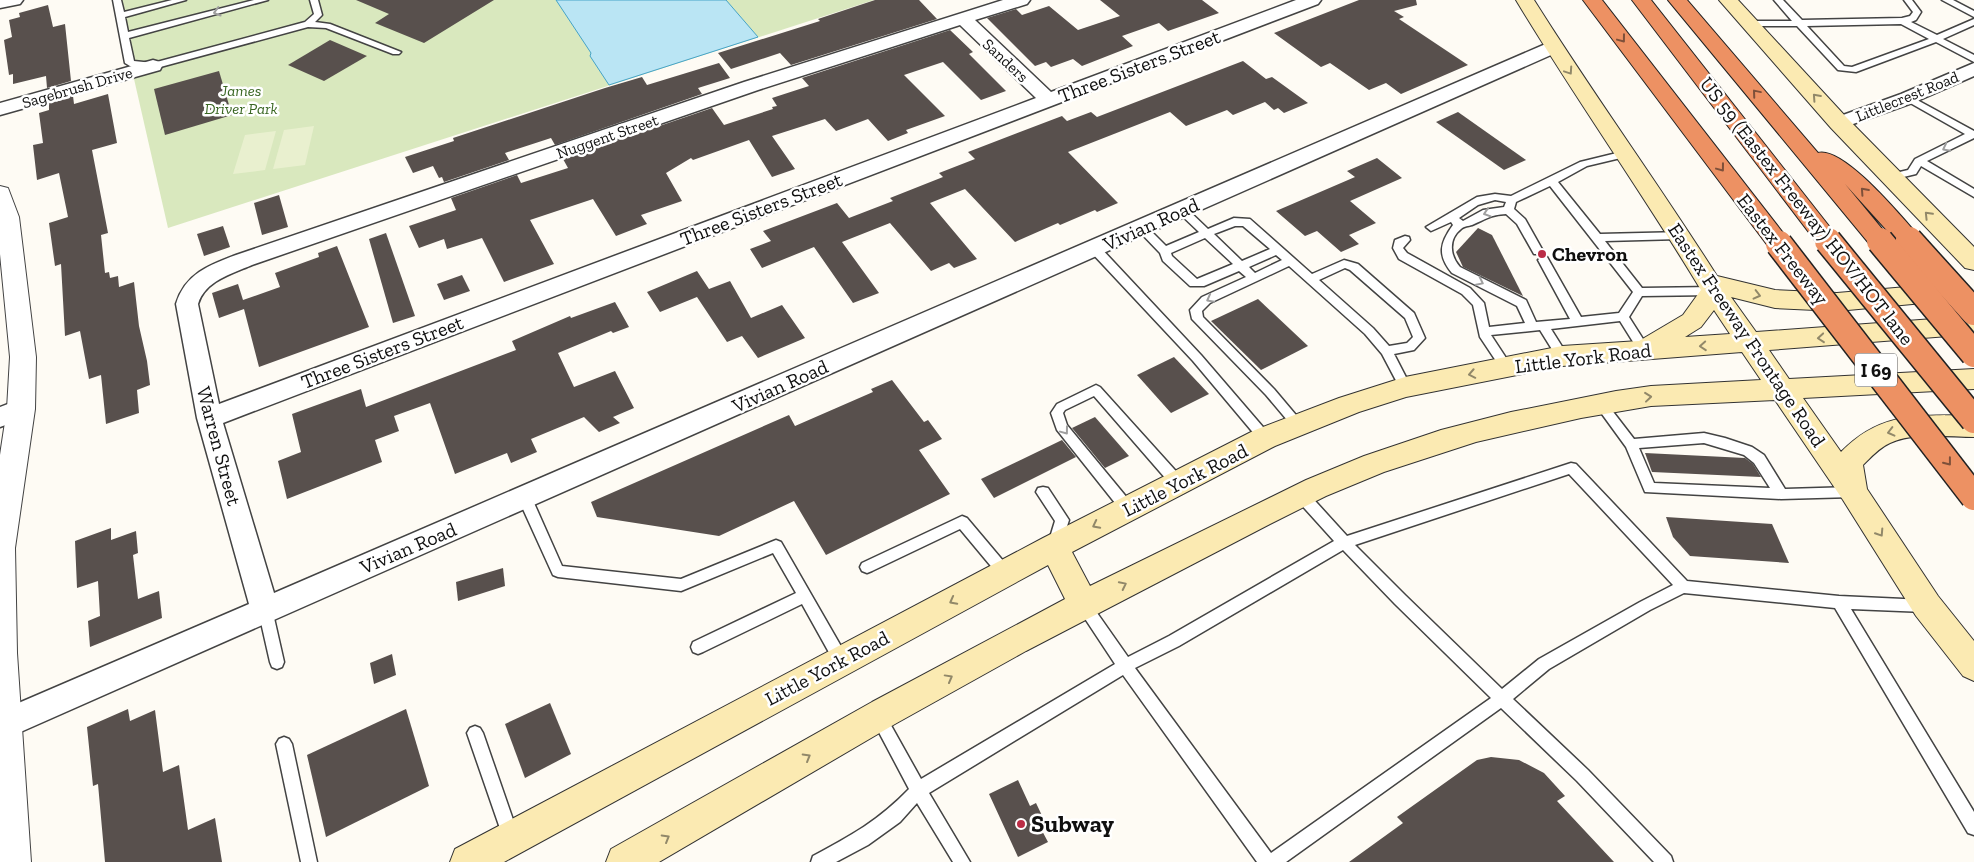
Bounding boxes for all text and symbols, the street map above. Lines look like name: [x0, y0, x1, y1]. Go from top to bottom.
one-way arrow: [213, 7, 221, 17]
street label: Three Sisters Street: [1055, 24, 1224, 108]
one-way arrow: [1616, 33, 1625, 43]
street label: Sanders: [979, 35, 1032, 86]
street label: Sagebrush Drive: [20, 63, 134, 112]
one-way arrow: [1563, 66, 1573, 75]
street label: Littlecrest Road: [1853, 67, 1962, 126]
street label: US 59 (Eastex Freeway) HOV/HOT lane: [1695, 72, 1919, 350]
park label: James Driver Park: [204, 81, 278, 118]
one-way arrow: [1753, 90, 1761, 99]
one-way arrow: [1813, 94, 1822, 103]
street label: Nuggent Street: [554, 110, 661, 163]
one-way arrow: [1942, 142, 1951, 152]
one-way arrow: [1715, 162, 1723, 171]
street label: Three Sisters Street: [677, 167, 846, 251]
one-way arrow: [1861, 187, 1870, 196]
street label: Eastex Freeway: [1732, 189, 1834, 309]
street label: Vivian Road: [1098, 192, 1203, 256]
one-way arrow: [1483, 208, 1492, 218]
one-way arrow: [1925, 212, 1934, 221]
street label: Eastex Freeway Frontage Road: [1663, 218, 1831, 452]
place label: Chevron: [1552, 242, 1628, 266]
marker: Chevron: [1536, 248, 1548, 260]
one-way arrow: [1475, 275, 1484, 286]
one-way arrow: [1752, 289, 1761, 300]
one-way arrow: [1206, 293, 1215, 303]
street label: Three Sisters Street: [298, 310, 467, 394]
one-way arrow: [1816, 332, 1824, 343]
street label: Little York Road: [1513, 338, 1653, 378]
one-way arrow: [1698, 340, 1706, 351]
street label: Vivian Road: [727, 354, 832, 418]
road number: I 69: [1855, 354, 1897, 386]
one-way arrow: [1468, 368, 1477, 379]
street label: Warren Street: [192, 384, 247, 509]
one-way arrow: [1645, 391, 1653, 402]
one-way arrow: [1059, 425, 1068, 435]
one-way arrow: [1886, 426, 1895, 437]
street label: Little York Road: [1118, 438, 1252, 522]
one-way arrow: [1942, 456, 1950, 465]
street label: Vivian Road: [355, 517, 460, 579]
one-way arrow: [1093, 519, 1102, 529]
one-way arrow: [1873, 527, 1883, 536]
one-way arrow: [1118, 581, 1127, 591]
one-way arrow: [949, 595, 958, 605]
street label: Little York Road: [761, 625, 893, 711]
one-way arrow: [944, 674, 953, 684]
one-way arrow: [802, 753, 811, 763]
place label: Subway: [1031, 809, 1114, 838]
marker: Subway: [1015, 818, 1027, 830]
one-way arrow: [661, 834, 670, 844]

